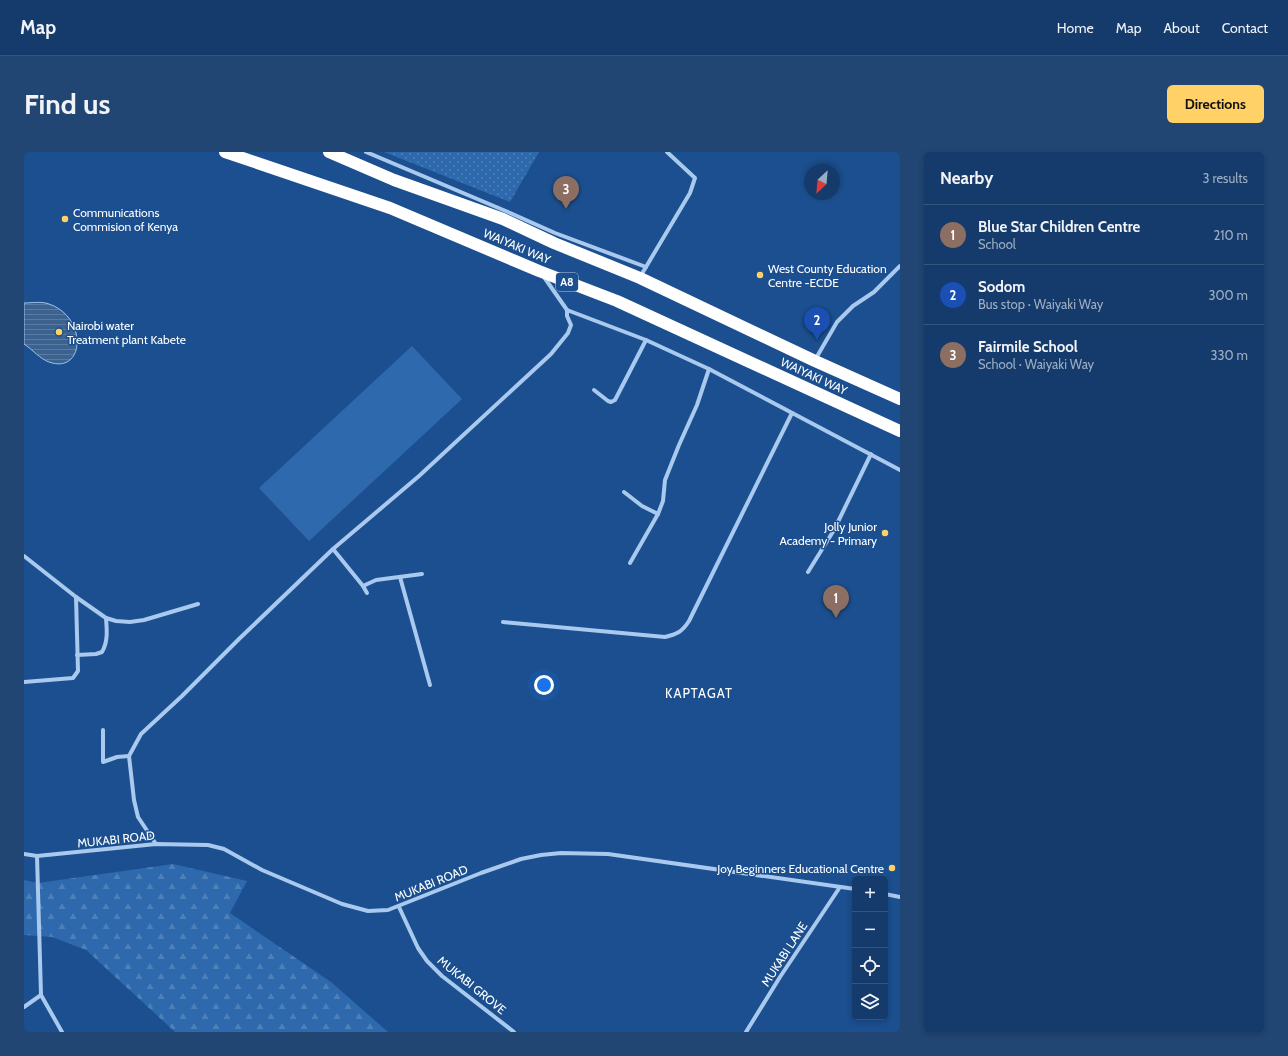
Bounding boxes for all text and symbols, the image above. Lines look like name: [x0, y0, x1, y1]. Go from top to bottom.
text: Map: [20, 16, 56, 39]
text: Home: [1057, 19, 1094, 37]
text: Map: [1116, 19, 1141, 37]
text: About: [1163, 19, 1200, 37]
text: Contact: [1222, 19, 1268, 37]
button: Directions: [1167, 85, 1264, 123]
text: Find us: [24, 87, 110, 121]
north arrow: [804, 164, 840, 200]
text: Nearby: [940, 168, 993, 188]
text: 3 results: [1202, 170, 1248, 186]
pin: 3: [553, 176, 579, 209]
place label: Communications Commision of Kenya: [73, 205, 178, 234]
marker: Communications Commision of Kenya: [60, 214, 70, 224]
text: Blue Star Children Centre: [978, 218, 1140, 236]
street label: WAIYAKI WAY: [481, 225, 553, 267]
text: 1: [951, 227, 955, 243]
text: 210 m: [1214, 227, 1248, 243]
text: School: [978, 236, 1016, 252]
place label: West County Education Centre -ECDE: [768, 261, 887, 290]
marker: West County Education Centre -ECDE: [755, 270, 765, 280]
road number: A8: [556, 273, 578, 291]
text: Sodom: [978, 278, 1025, 296]
text: 2: [950, 287, 956, 303]
text: 300 m: [1208, 287, 1248, 303]
text: Bus stop · Waiyaki Way: [978, 296, 1103, 312]
pin: 2: [804, 307, 830, 340]
place label: Nairobi water Treatment plant Kabete: [67, 318, 186, 347]
marker: Nairobi water Treatment plant Kabete: [54, 327, 64, 337]
text: Fairmile School: [978, 338, 1078, 356]
text: 3: [949, 347, 957, 363]
text: 330 m: [1211, 347, 1248, 363]
street label: WAIYAKI WAY: [778, 354, 850, 398]
text: School · Waiyaki Way: [978, 356, 1094, 372]
place label: Jolly Junior Academy - Primary: [780, 519, 877, 548]
marker: Jolly Junior Academy - Primary: [880, 528, 890, 538]
pin: 1: [823, 585, 849, 618]
your location: [534, 675, 554, 695]
district label: KAPTAGAT: [665, 685, 733, 701]
street label: MUKABI ROAD: [76, 827, 156, 851]
street label: MUKABI ROAD: [392, 861, 470, 905]
place label: Joy Beginners Educational Centre: [716, 861, 884, 876]
marker: Joy Beginners Educational Centre: [887, 863, 897, 873]
map controls: [852, 876, 888, 1020]
button: +: [852, 876, 888, 912]
button: −: [852, 912, 888, 948]
street label: MUKABI LANE: [758, 919, 811, 989]
button: locate: [852, 948, 888, 984]
street label: MUKABI GROVE: [435, 953, 510, 1017]
button: layers: [852, 984, 888, 1020]

